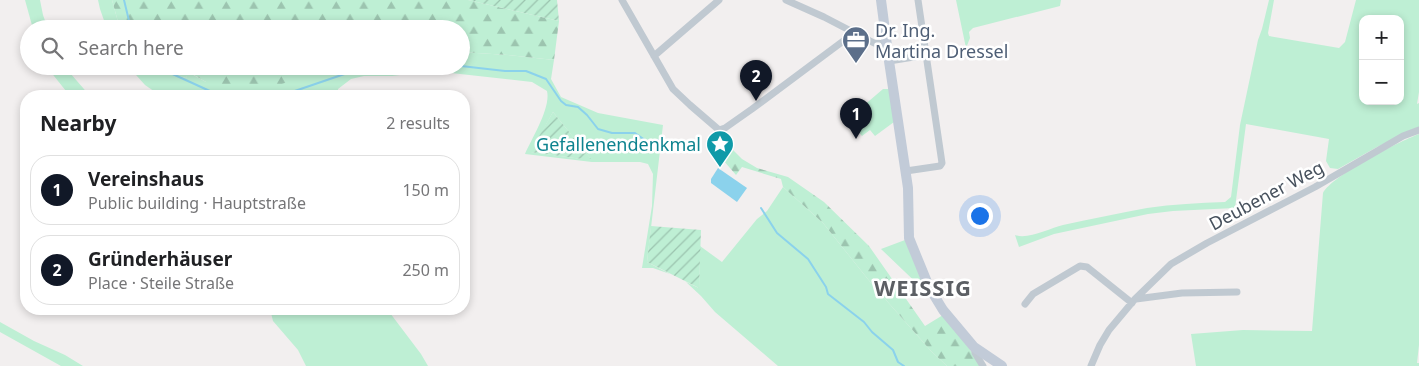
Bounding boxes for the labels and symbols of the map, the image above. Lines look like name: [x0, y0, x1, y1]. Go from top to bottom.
place label: Dr. Ing. Martina Dressel: [875, 18, 1008, 63]
office icon: Dr. Ing. Martina Dressel: [841, 25, 871, 64]
pin: 2: [740, 60, 772, 101]
pin: 1: [840, 98, 872, 139]
place icon: Gefallenendenkmal: [705, 129, 735, 168]
place label: Gefallenendenkmal: [536, 132, 701, 156]
street label: Deubener Weg: [1204, 155, 1328, 235]
your location: [967, 203, 993, 229]
district label: WEISSIG: [874, 272, 972, 302]

